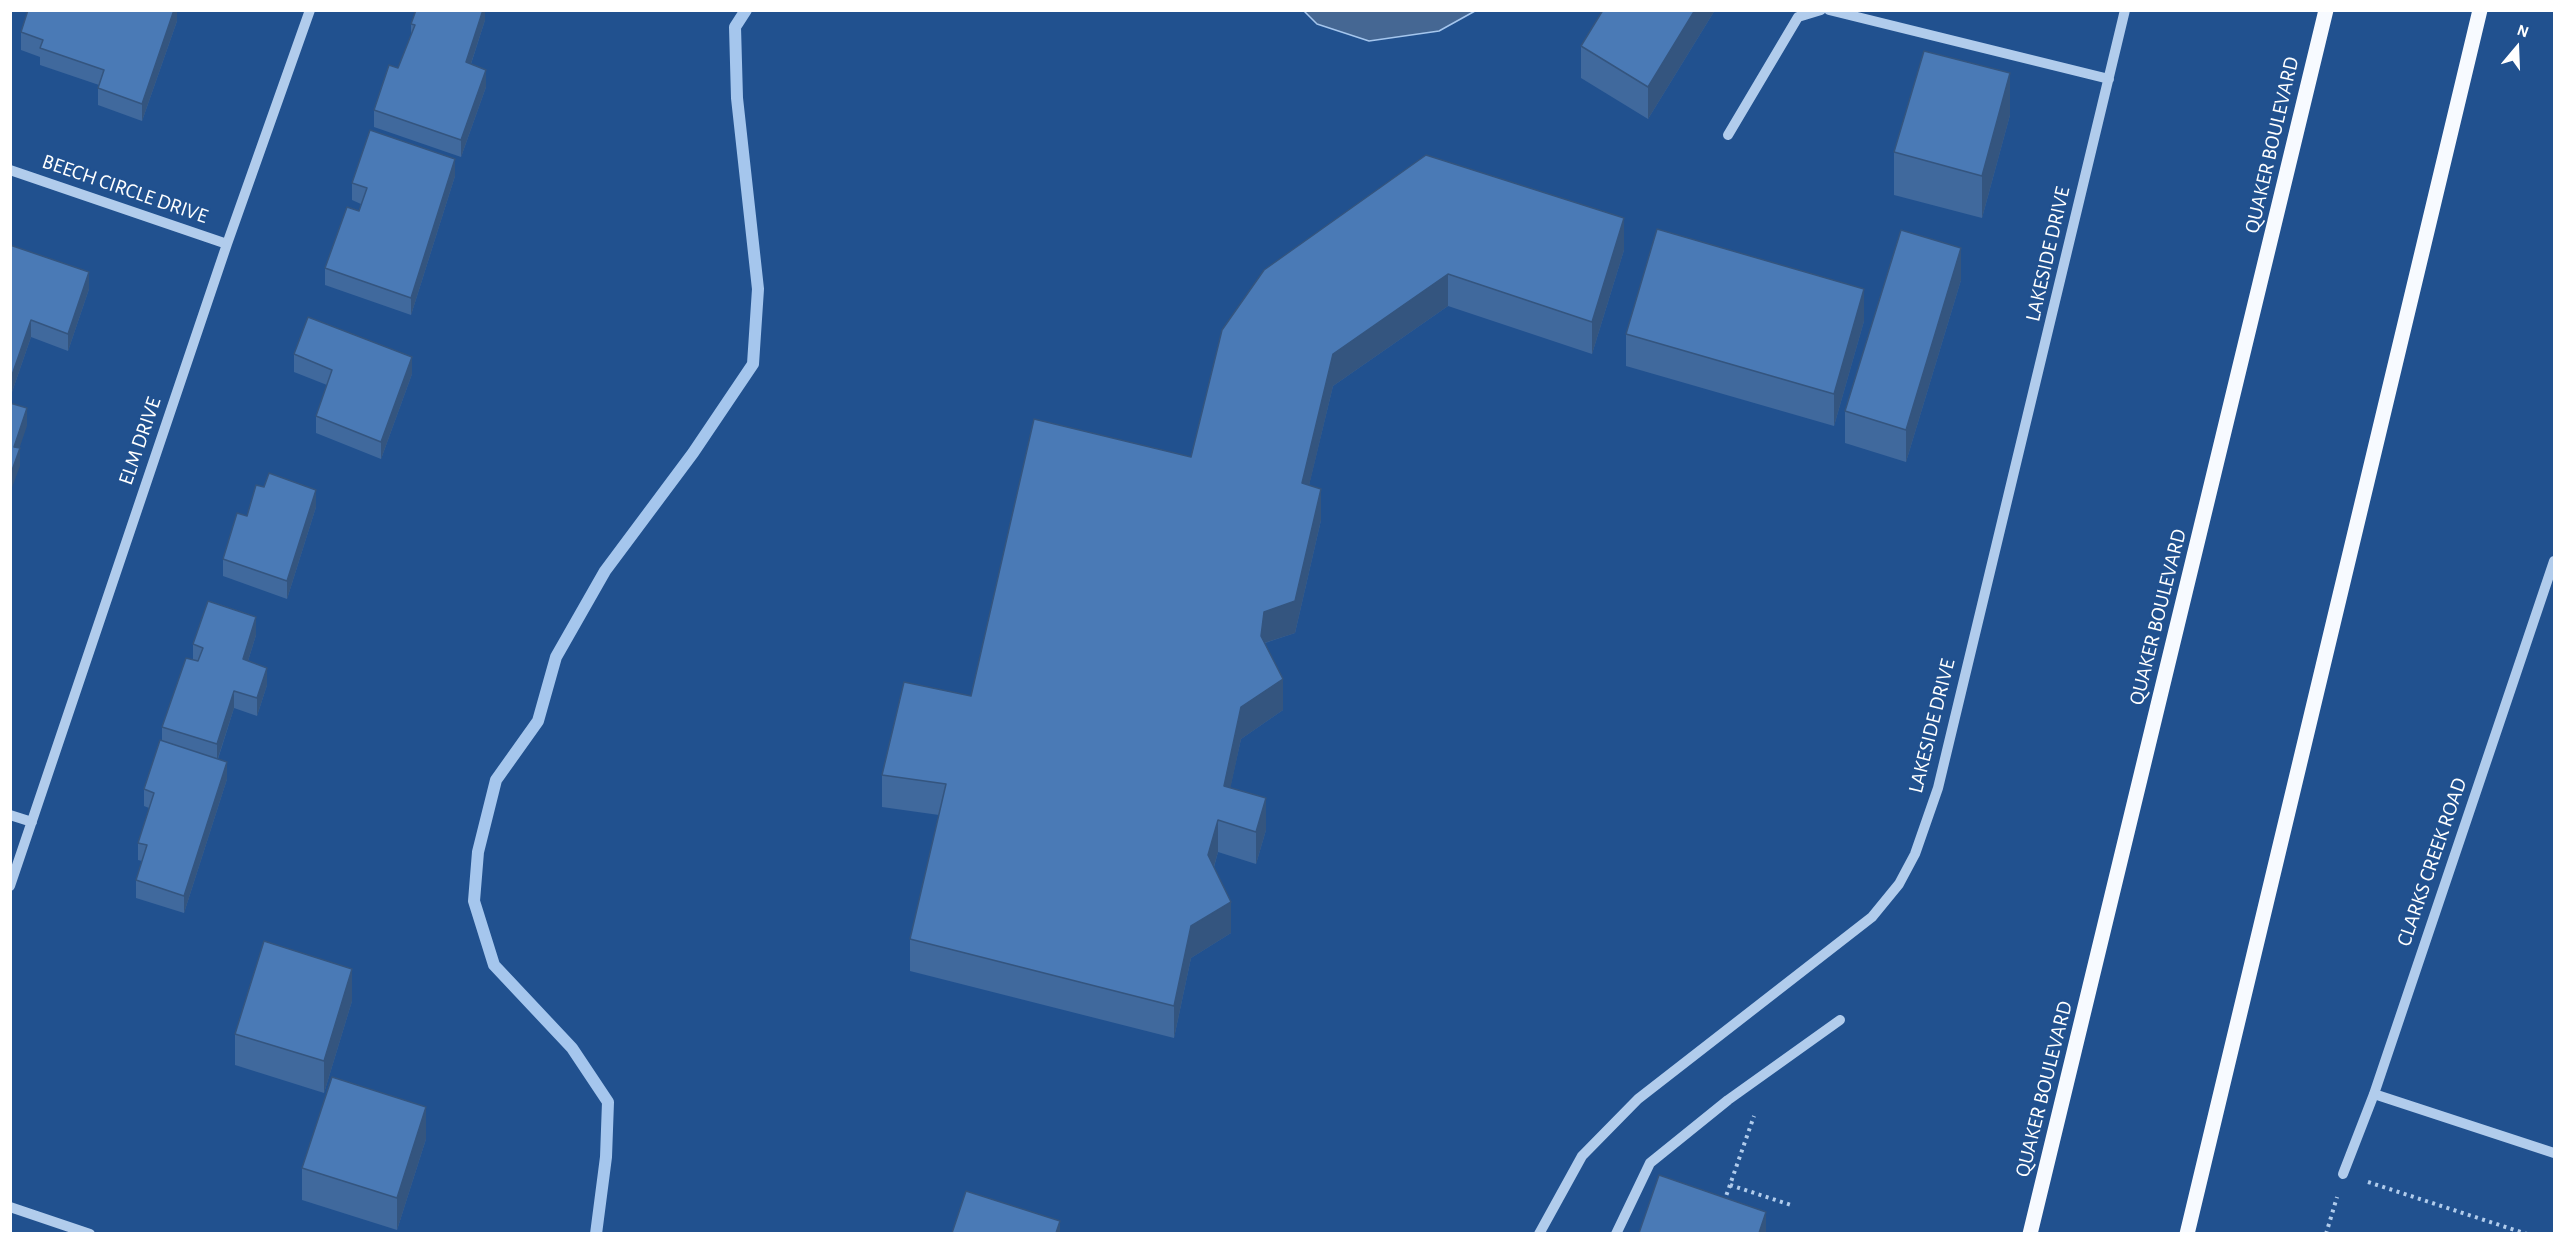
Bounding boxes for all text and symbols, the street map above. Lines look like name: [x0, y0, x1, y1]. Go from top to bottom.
north arrow: [2487, 18, 2547, 78]
text: N: [2515, 22, 2531, 40]
street label: QUAKER BOULEVARD: [2239, 54, 2305, 236]
street label: BEECH CIRCLE DRIVE: [39, 149, 211, 229]
street label: LAKESIDE DRIVE: [2020, 184, 2076, 324]
street label: ELM DRIVE: [113, 394, 167, 488]
street label: QUAKER BOULEVARD: [2124, 526, 2192, 708]
street label: LAKESIDE DRIVE: [1903, 656, 1961, 796]
street label: CLARKS CREEK ROAD: [2391, 775, 2473, 949]
street label: QUAKER BOULEVARD: [2010, 998, 2078, 1180]

